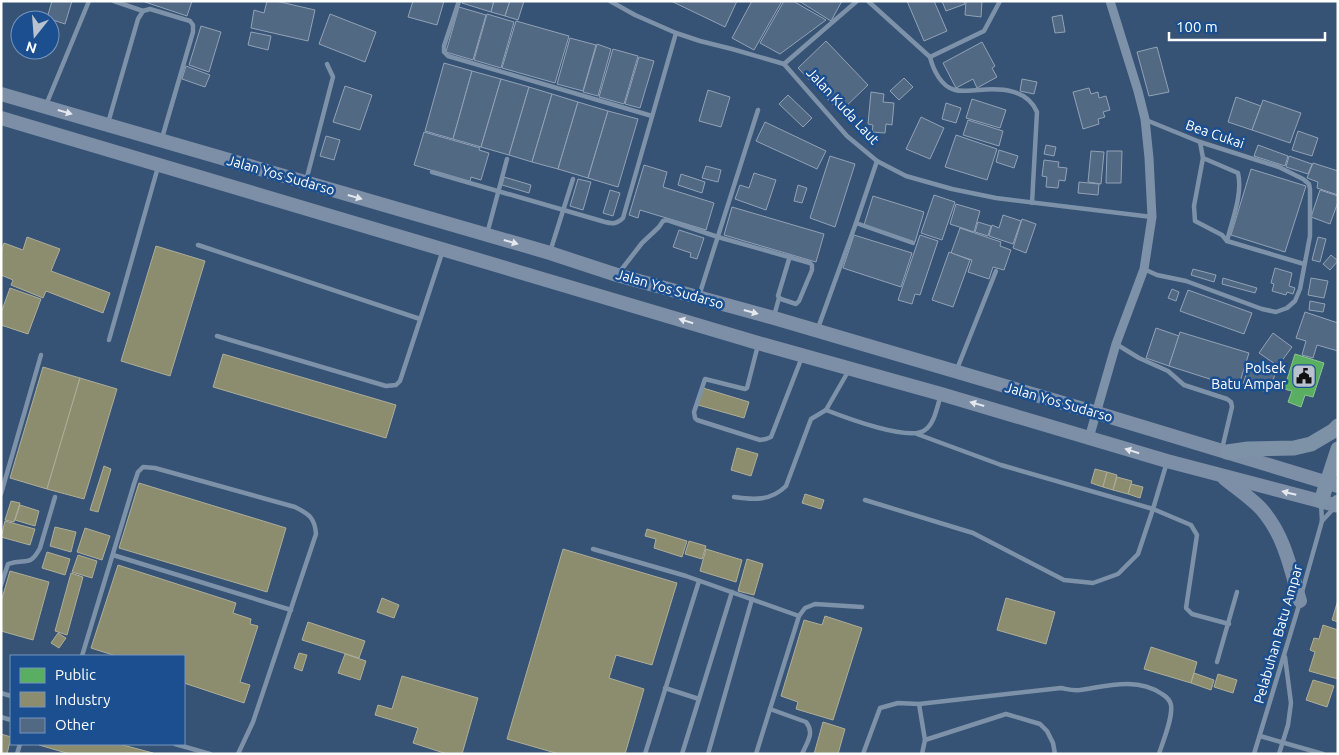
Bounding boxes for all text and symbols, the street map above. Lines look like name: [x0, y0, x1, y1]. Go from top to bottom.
north arrow: [10, 10, 60, 60]
scale bar: [1169, 10, 1325, 42]
text: 100 m: [1176, 18, 1218, 35]
text: N: [24, 38, 39, 57]
street label: Jalan Kuda Laut: [803, 64, 883, 148]
one-way arrow: [57, 108, 72, 116]
street label: Bea Cukai: [1183, 116, 1247, 152]
street label: Jalan Yos Sudarso: [225, 152, 337, 198]
one-way arrow: [348, 193, 363, 201]
one-way arrow: [504, 239, 519, 247]
street label: Jalan Yos Sudarso: [614, 266, 726, 312]
one-way arrow: [744, 308, 759, 316]
one-way arrow: [678, 317, 693, 325]
place label: Polsek Batu Ampar: [1211, 360, 1287, 392]
public building icon: Polsek Batu Ampar: [1291, 363, 1317, 389]
street label: Jalan Yos Sudarso: [1003, 379, 1115, 425]
one-way arrow: [969, 400, 984, 408]
one-way arrow: [1125, 446, 1140, 454]
one-way arrow: [1282, 489, 1297, 497]
street label: Pelabuhan Batu Ampar: [1250, 562, 1306, 705]
legend: [10, 655, 185, 745]
text: Public: [55, 666, 96, 683]
text: Industry: [55, 691, 110, 708]
text: Other: [55, 716, 95, 733]

